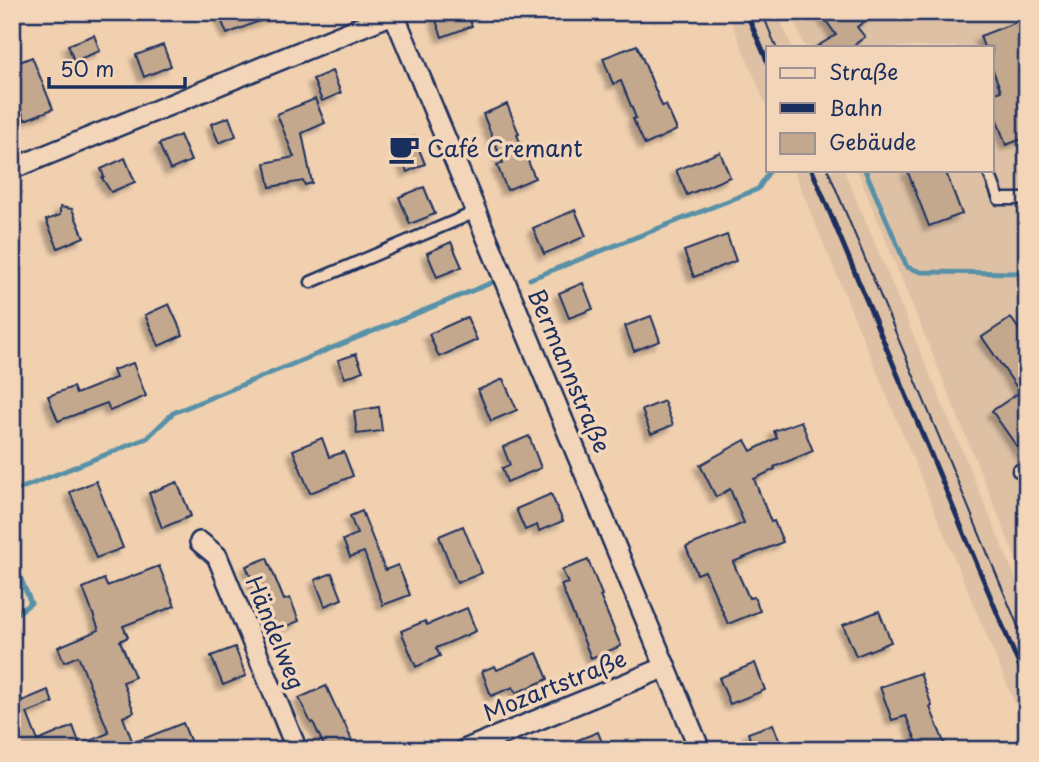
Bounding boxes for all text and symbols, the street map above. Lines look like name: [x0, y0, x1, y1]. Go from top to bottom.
scale bar: [49, 46, 186, 90]
legend: [766, 46, 993, 172]
text: 50 m: [60, 52, 114, 84]
text: Straße: [829, 55, 898, 87]
text: Bahn: [829, 91, 883, 123]
text: Gebäude: [829, 125, 916, 157]
place label: Café Cremant: [427, 130, 583, 165]
cafe icon: Café Cremant: [387, 132, 421, 166]
street label: Bermannstraße: [520, 283, 621, 458]
street label: Händelweg: [238, 570, 315, 695]
street label: Mozartstraße: [477, 640, 631, 729]

